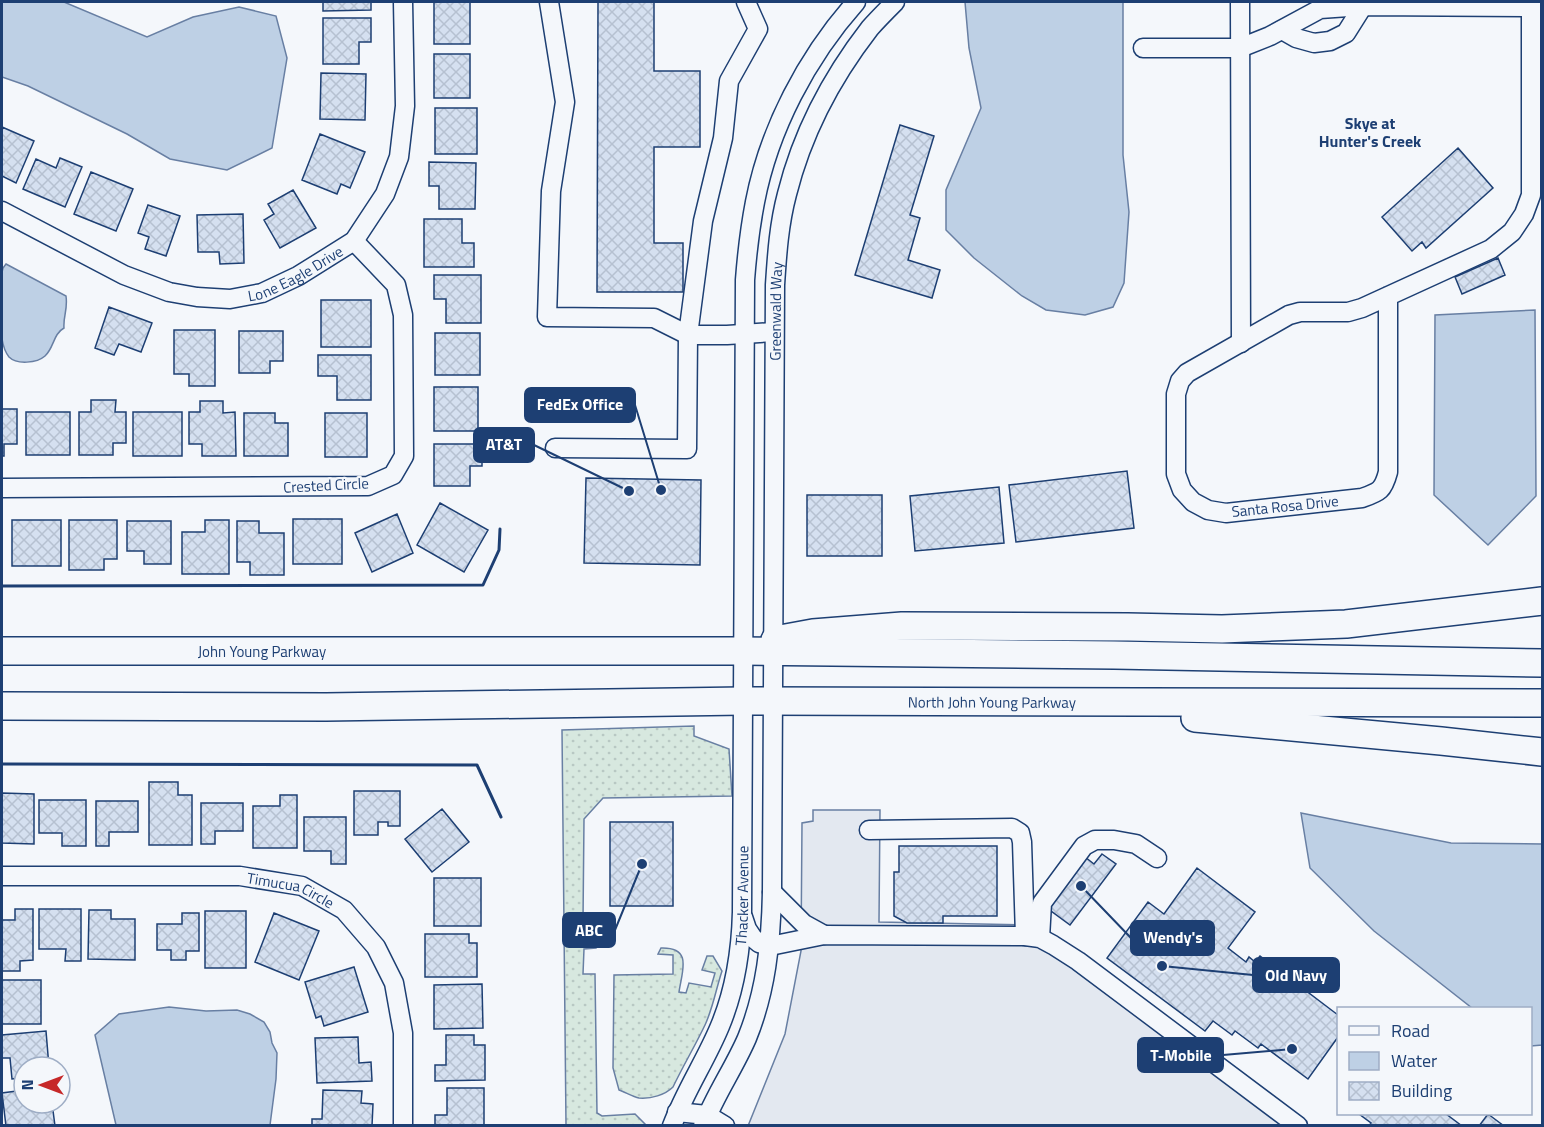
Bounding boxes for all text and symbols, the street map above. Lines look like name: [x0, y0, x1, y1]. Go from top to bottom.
district label: Skye at Hunter's Creek: [1319, 111, 1422, 153]
street label: Lone Eagle Drive: [246, 239, 347, 307]
street label: Greenwald Way: [763, 261, 788, 361]
callout: FedEx Office: [525, 388, 635, 422]
text: FedEx Office: [537, 392, 623, 416]
callout: AT&T: [474, 428, 534, 462]
text: AT&T: [486, 432, 523, 456]
street label: Crested Circle: [283, 471, 369, 499]
street label: Santa Rosa Drive: [1230, 489, 1340, 523]
street label: John Young Parkway: [198, 640, 326, 663]
street label: North John Young Parkway: [908, 690, 1076, 713]
street label: Thacker Avenue: [728, 846, 754, 947]
street label: Timucua Circle: [245, 866, 339, 914]
callout: ABC: [563, 913, 615, 947]
text: ABC: [575, 918, 603, 942]
callout: Wendy's: [1131, 921, 1214, 955]
text: Wendy's: [1143, 925, 1203, 949]
callout: Old Navy: [1253, 958, 1339, 992]
text: Old Navy: [1265, 963, 1327, 987]
legend: [1337, 1007, 1532, 1115]
text: Road: [1391, 1017, 1430, 1044]
callout: T-Mobile: [1138, 1038, 1223, 1072]
text: T-Mobile: [1150, 1043, 1212, 1067]
text: Water: [1391, 1047, 1437, 1074]
north arrow: [12, 1055, 72, 1115]
text: Building: [1391, 1077, 1452, 1104]
text: N: [15, 1079, 39, 1091]

